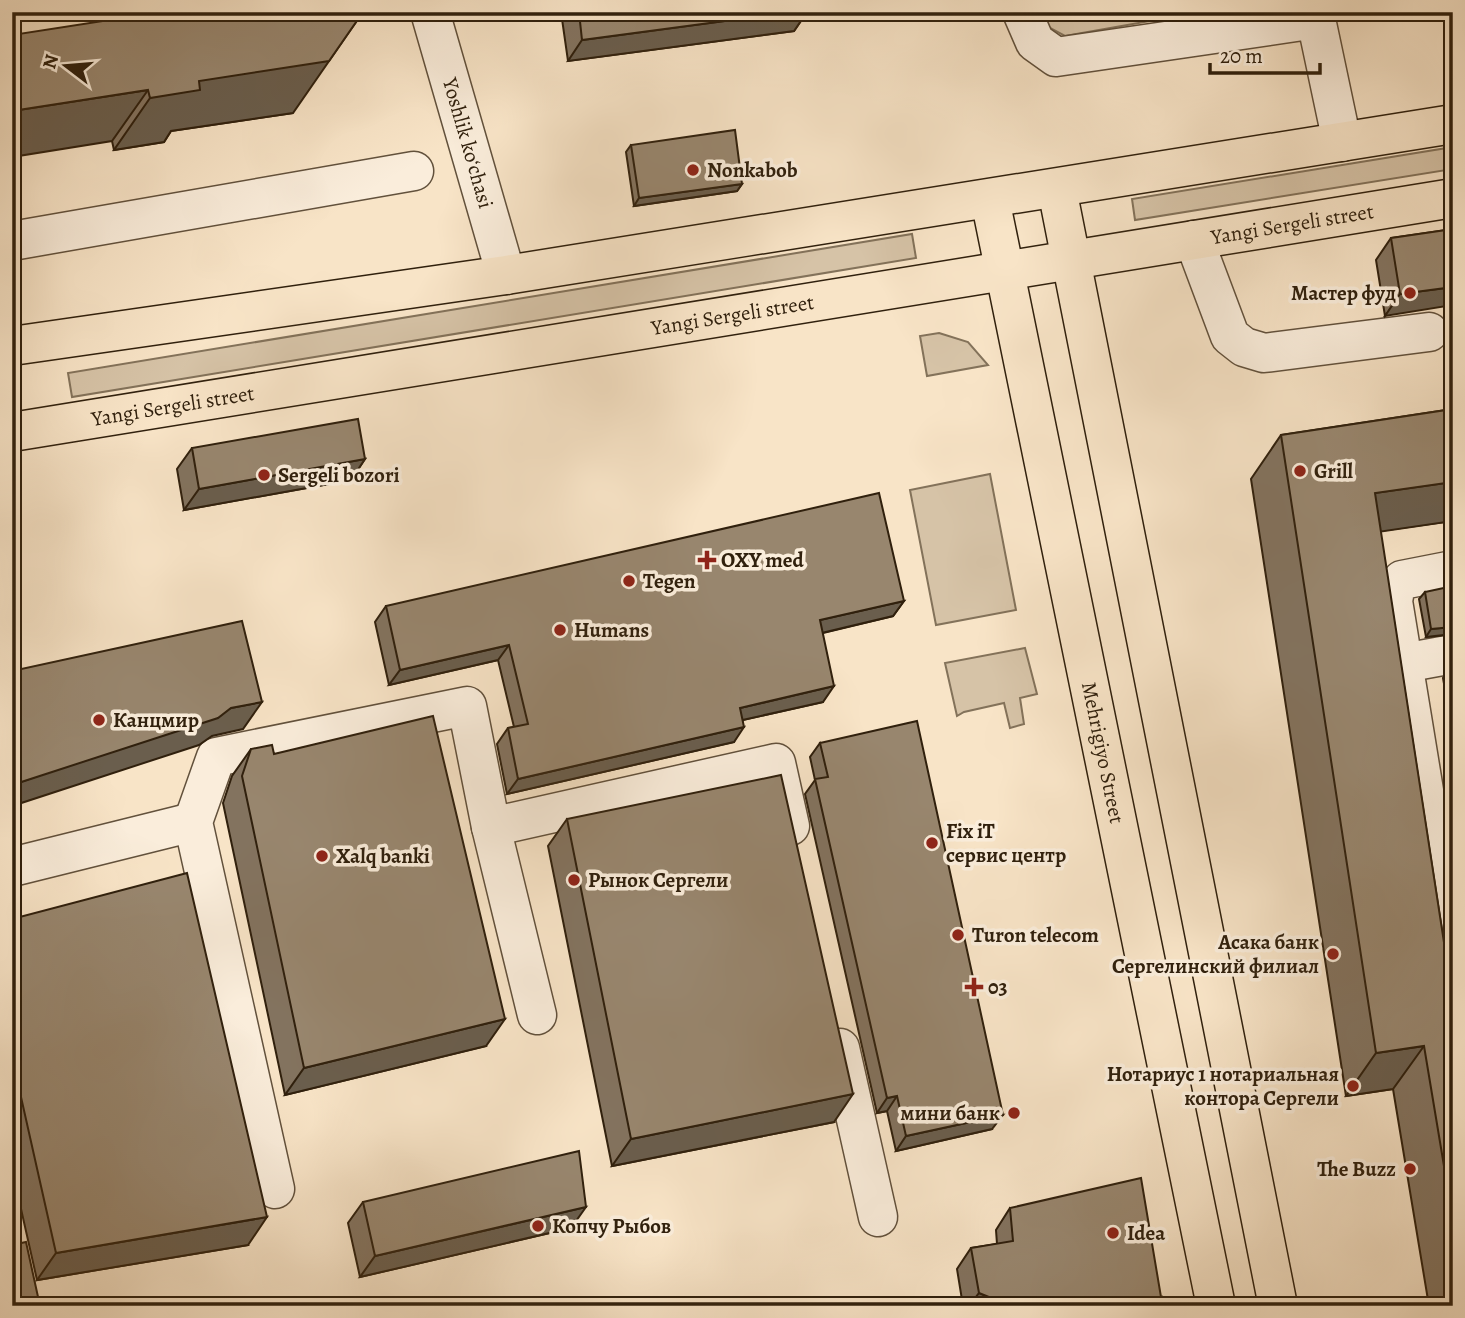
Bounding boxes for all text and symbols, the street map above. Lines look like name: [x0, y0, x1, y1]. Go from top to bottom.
north arrow: [32, 32, 102, 102]
scale bar: [1210, 32, 1320, 76]
text: 20 m: [1220, 42, 1263, 70]
text: N: [36, 51, 65, 72]
street label: Yoshlik koʻchasi: [436, 73, 500, 212]
place label: Nonkabob: [707, 156, 798, 184]
marker: Nonkabob: [685, 162, 701, 178]
street label: Yangi Sergeli street: [1208, 197, 1376, 251]
place label: Мастер фуд: [1291, 279, 1396, 307]
marker: Мастер фуд: [1402, 285, 1418, 301]
street label: Yangi Sergeli street: [648, 288, 816, 342]
street label: Yangi Sergeli street: [89, 379, 256, 433]
place label: Grill: [1314, 457, 1354, 485]
place label: Sergeli bozori: [278, 461, 400, 489]
marker: Grill: [1292, 463, 1308, 479]
marker: Sergeli bozori: [256, 467, 272, 483]
place label: OXY med: [721, 546, 805, 574]
marker: OXY med: [699, 552, 715, 568]
place label: Tegen: [643, 567, 696, 595]
marker: Tegen: [621, 573, 637, 589]
place label: Humans: [574, 616, 649, 644]
marker: Humans: [552, 622, 568, 638]
street label: Mehrigiyo Street: [1075, 679, 1131, 826]
place label: Канцмир: [113, 706, 199, 734]
marker: Канцмир: [91, 712, 107, 728]
place label: Fix iT сервис центр: [946, 817, 1066, 869]
marker: Fix iT сервис центр: [924, 835, 940, 851]
place label: Xalq banki: [336, 842, 430, 870]
marker: Xalq banki: [314, 848, 330, 864]
place label: Рынок Сергели: [588, 866, 729, 894]
marker: Рынок Сергели: [566, 872, 582, 888]
place label: Turon telecom: [972, 921, 1099, 949]
marker: Turon telecom: [950, 927, 966, 943]
place label: Асака банк Сергелинский филиал: [1112, 928, 1319, 980]
marker: Асака банк Сергелинский филиал: [1325, 946, 1341, 962]
place label: 03: [988, 973, 1008, 1001]
marker: 03: [966, 979, 982, 995]
place label: Нотариус 1 нотариальная контора Сергели: [1107, 1060, 1339, 1112]
marker: Нотариус 1 нотариальная контора Сергели: [1345, 1078, 1361, 1094]
place label: мини банк: [900, 1099, 1000, 1127]
marker: мини банк: [1006, 1105, 1022, 1121]
place label: The Buzz: [1317, 1155, 1396, 1183]
marker: The Buzz: [1402, 1161, 1418, 1177]
place label: Копчу Рыбов: [552, 1212, 671, 1240]
marker: Копчу Рыбов: [530, 1218, 546, 1234]
place label: Idea: [1127, 1219, 1166, 1247]
marker: Idea: [1105, 1225, 1121, 1241]

